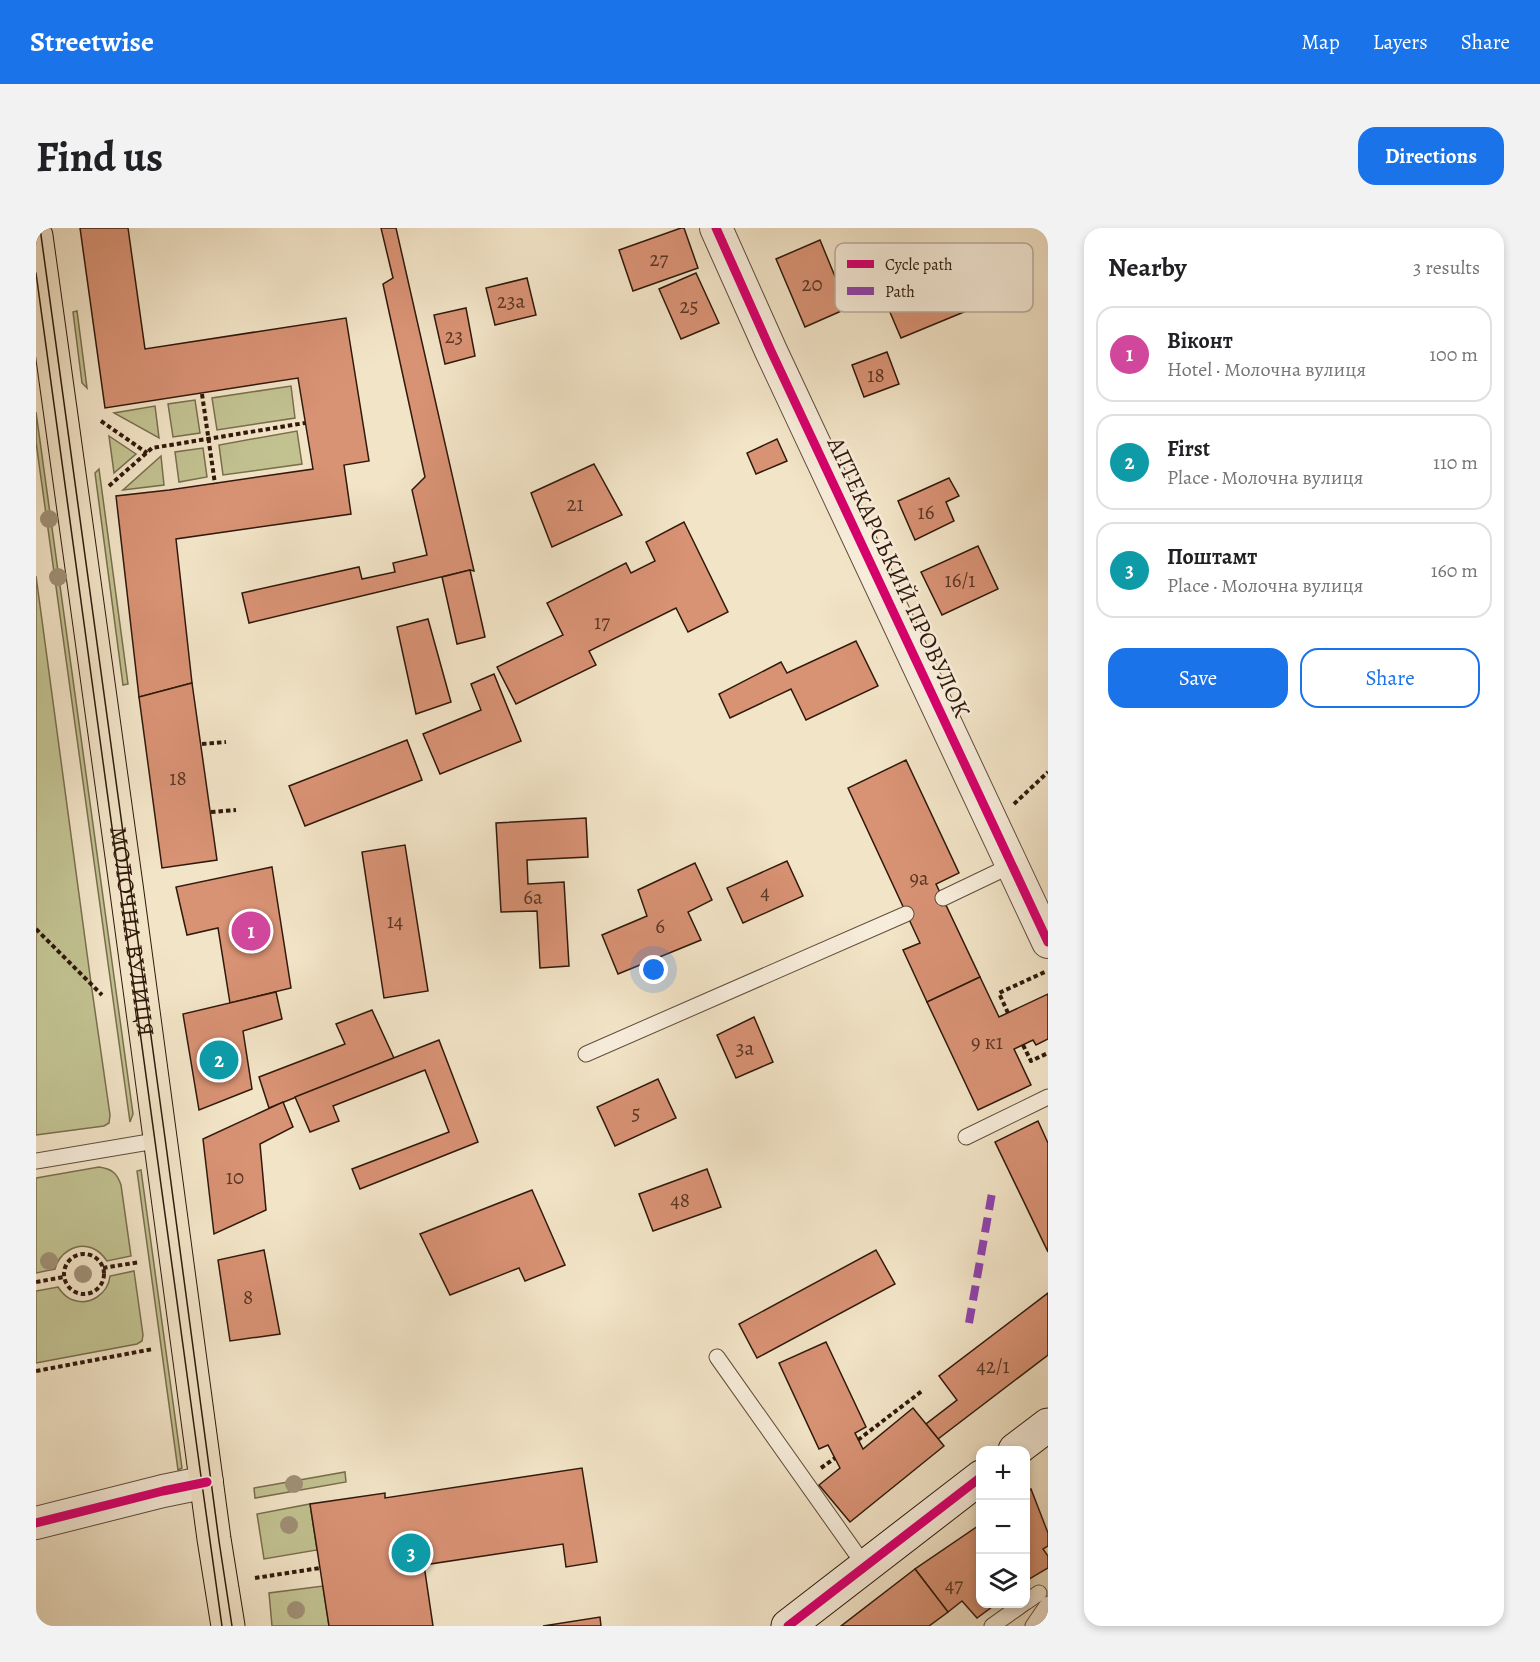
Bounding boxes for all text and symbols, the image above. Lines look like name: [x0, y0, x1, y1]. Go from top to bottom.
text: Streetwise: [30, 23, 154, 61]
text: Map: [1301, 28, 1340, 56]
text: Layers: [1373, 28, 1428, 56]
text: Share: [1461, 28, 1510, 56]
button: Directions: [1358, 127, 1504, 185]
text: Find us: [36, 128, 163, 185]
legend: [835, 243, 1033, 312]
house number: 27: [650, 245, 669, 273]
text: Nearby: [1108, 250, 1187, 285]
text: Cycle path: [885, 254, 953, 276]
text: 3 results: [1413, 254, 1480, 281]
house number: 20: [801, 270, 823, 298]
text: Path: [885, 281, 915, 303]
house number: 23а: [497, 287, 526, 315]
house number: 25: [679, 292, 699, 320]
house number: 23: [445, 322, 463, 350]
text: Віконт: [1167, 326, 1233, 356]
text: 1: [1126, 341, 1133, 368]
text: 100 m: [1429, 341, 1478, 368]
text: Hotel · Молочна вулиця: [1167, 356, 1366, 383]
house number: 18: [867, 361, 885, 389]
street label: АПТЕКАРСЬКИЙ ПРОВУЛОК: [819, 431, 978, 723]
text: First: [1167, 434, 1210, 464]
text: 2: [1125, 449, 1134, 476]
text: 110 m: [1433, 449, 1478, 476]
text: Place · Молочна вулиця: [1167, 464, 1363, 491]
house number: 21: [566, 490, 584, 518]
house number: 16: [918, 498, 935, 526]
text: Поштамт: [1167, 542, 1257, 572]
text: 3: [1125, 557, 1134, 584]
text: 160 m: [1431, 557, 1478, 584]
house number: 16/1: [945, 566, 975, 594]
text: Place · Молочна вулиця: [1167, 572, 1363, 599]
house number: 17: [594, 608, 610, 636]
button: Save: [1108, 648, 1288, 708]
button: Share: [1300, 648, 1480, 708]
house number: 18: [169, 764, 187, 792]
street label: МОЛОЧНА ВУЛИЦЯ: [102, 824, 162, 1039]
house number: 9а: [909, 864, 929, 892]
house number: 4: [760, 878, 770, 906]
house number: 6а: [523, 883, 543, 911]
house number: 14: [387, 907, 403, 935]
pin: 1: [232, 908, 270, 954]
house number: 6: [655, 912, 665, 940]
your location: [639, 955, 668, 984]
house number: 9 к1: [971, 1028, 1003, 1056]
house number: 3а: [736, 1034, 755, 1062]
pin: 2: [200, 1038, 238, 1082]
house number: 5: [631, 1099, 641, 1127]
house number: 10: [226, 1163, 244, 1191]
house number: 48: [670, 1186, 690, 1214]
house number: 8: [243, 1283, 253, 1311]
house number: 42/1: [976, 1352, 1010, 1380]
map controls: [976, 1446, 1030, 1608]
button: +: [976, 1446, 1030, 1500]
button: −: [976, 1500, 1030, 1554]
pin: 3: [392, 1530, 430, 1576]
button: layers: [976, 1554, 1030, 1608]
house number: 47: [945, 1571, 963, 1599]

